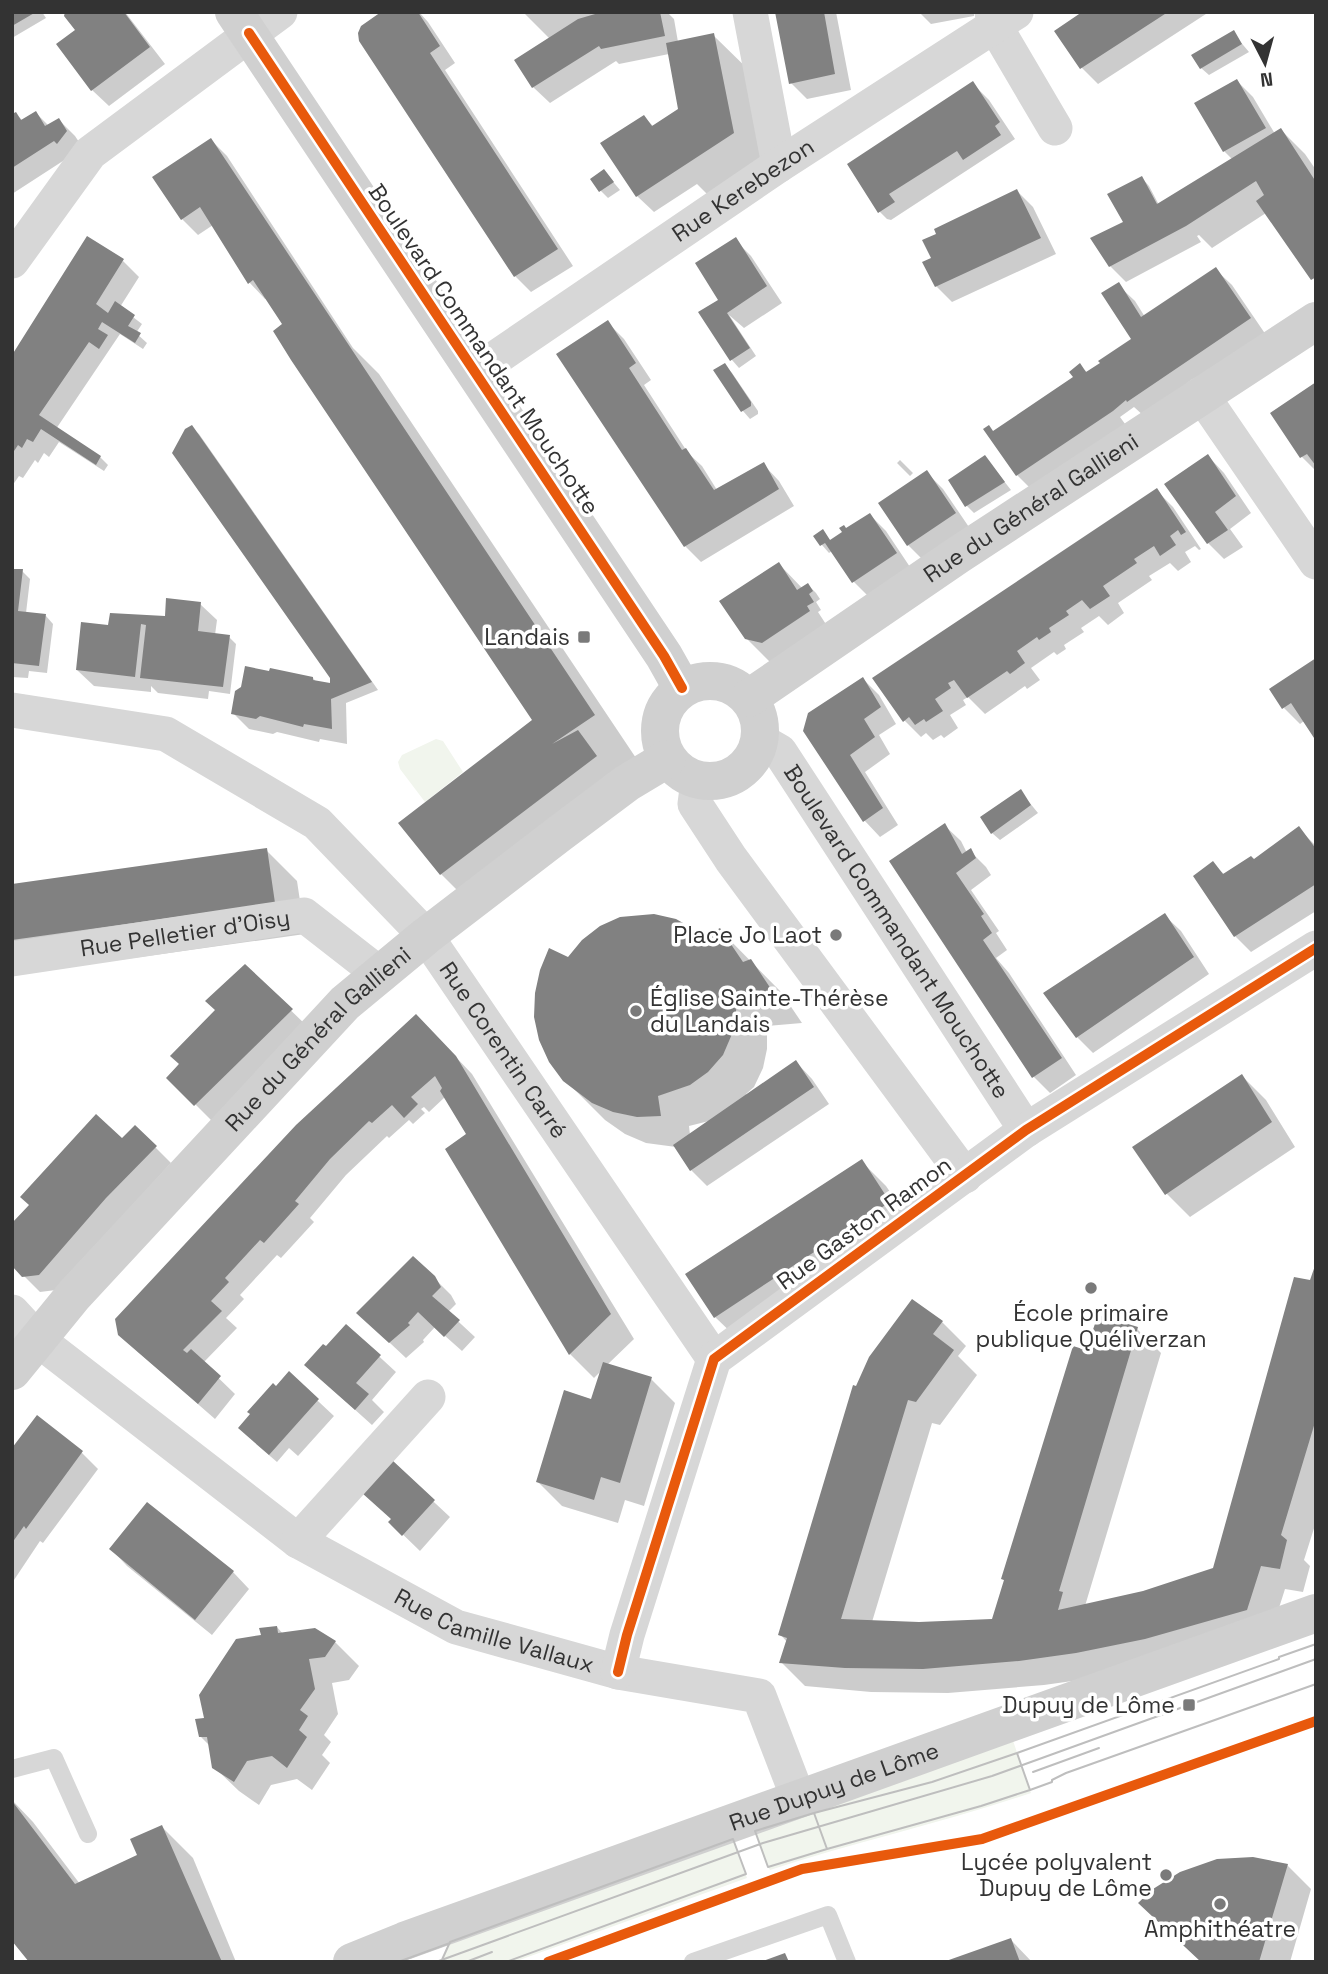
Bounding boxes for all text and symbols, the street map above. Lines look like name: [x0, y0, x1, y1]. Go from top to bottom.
north arrow: [1230, 28, 1300, 98]
text: N: [1259, 66, 1274, 93]
street label: Rue Kerebezon: [666, 131, 820, 249]
street label: Boulevard Commandant Mouchotte: [362, 178, 606, 520]
street label: Rue du Général Gallieni: [917, 426, 1144, 589]
place label: Landais: [484, 622, 570, 652]
marker: Landais: [576, 629, 592, 645]
street label: Boulevard Commandant Mouchotte: [777, 759, 1016, 1104]
street label: Rue Pelletier d'Oisy: [78, 902, 292, 964]
place label: Place Jo Laot: [673, 920, 822, 950]
marker: Place Jo Laot: [828, 927, 844, 943]
street label: Rue du Général Gallieni: [218, 940, 417, 1138]
street label: Rue Corentin Carré: [433, 956, 574, 1144]
place label: Église Sainte-Thérèse du Landais: [650, 983, 889, 1039]
marker: Église Sainte-Thérèse du Landais: [628, 1003, 644, 1019]
street label: Rue Gaston Ramon: [771, 1150, 957, 1296]
marker: École primaire publique Quéliverzan: [1083, 1280, 1099, 1296]
place label: École primaire publique Quéliverzan: [975, 1298, 1207, 1354]
street label: Rue Camille Vallaux: [389, 1581, 597, 1680]
place label: Dupuy de Lôme: [1002, 1690, 1175, 1720]
marker: Dupuy de Lôme: [1181, 1697, 1197, 1713]
street label: Rue Dupuy de Lôme: [725, 1735, 943, 1838]
place label: Lycée polyvalent Dupuy de Lôme: [961, 1847, 1152, 1903]
marker: Lycée polyvalent Dupuy de Lôme: [1158, 1867, 1174, 1883]
marker: Amphithéatre: [1212, 1896, 1228, 1912]
place label: Amphithéatre: [1144, 1914, 1296, 1944]

